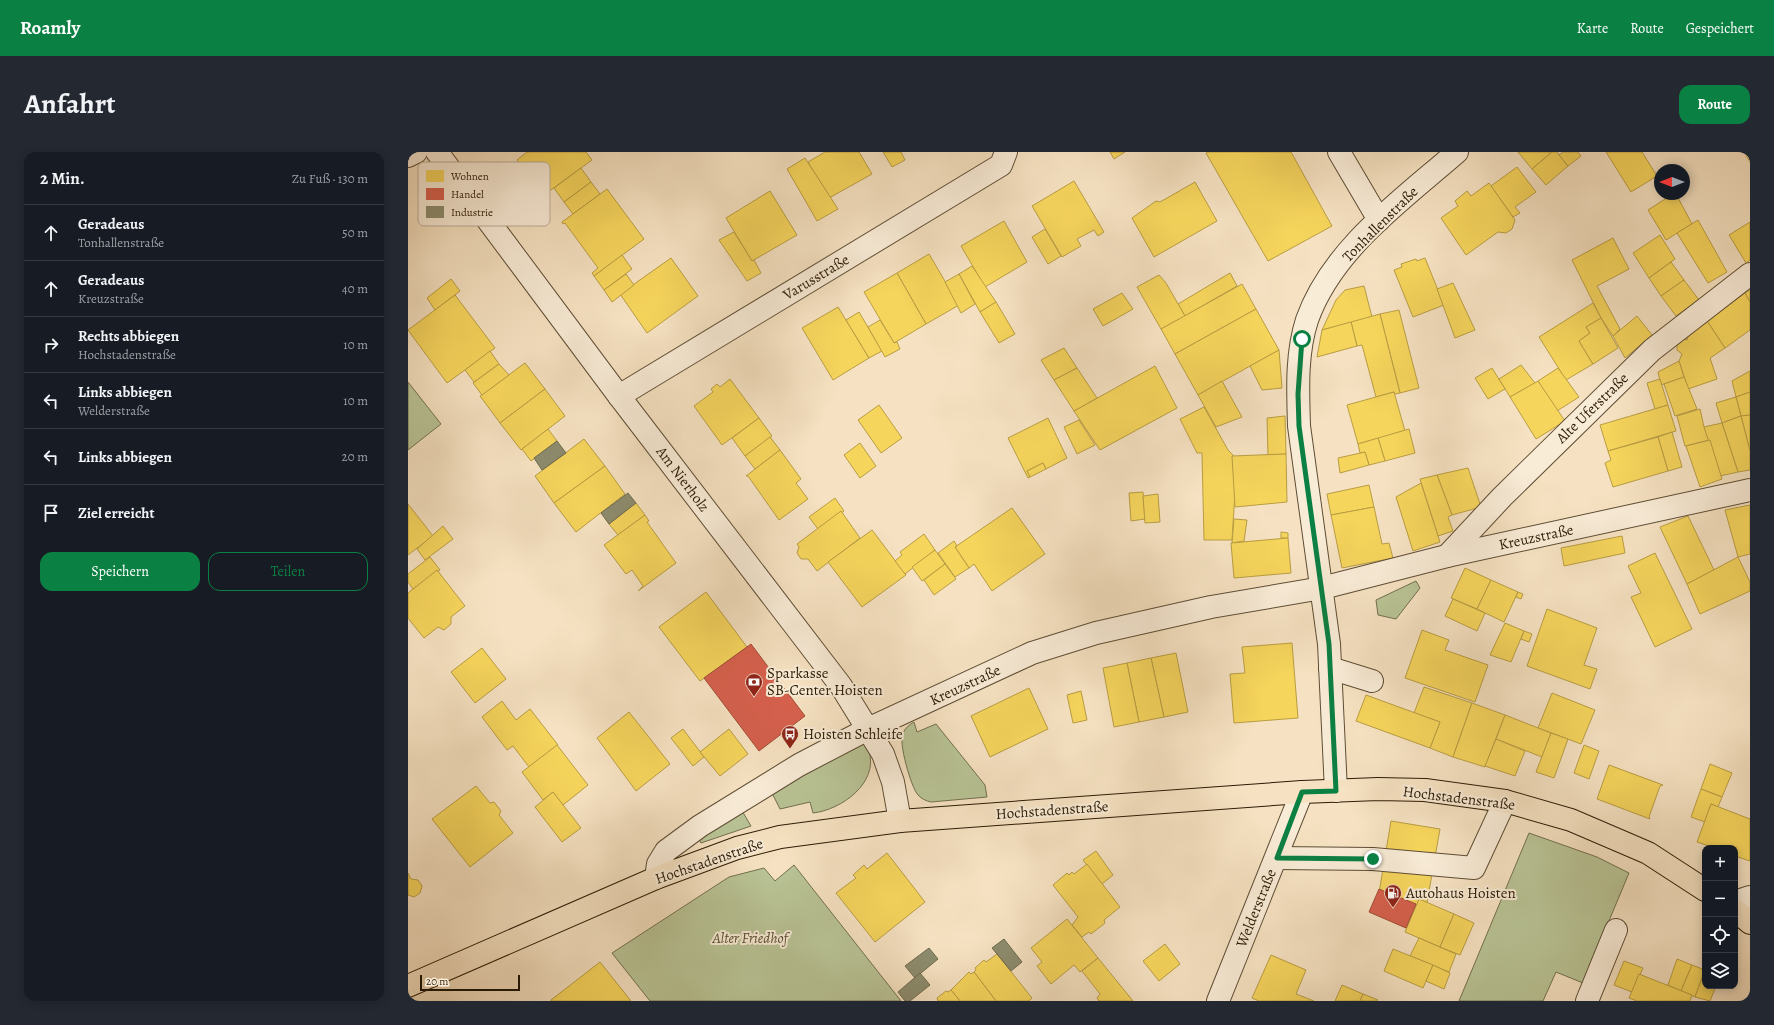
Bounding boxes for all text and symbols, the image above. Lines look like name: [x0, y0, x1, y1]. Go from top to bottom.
text: Roamly: [20, 15, 80, 41]
text: Karte: [1577, 19, 1608, 38]
text: Route: [1630, 19, 1664, 38]
text: Gespeichert: [1686, 19, 1754, 38]
text: Anfahrt: [24, 85, 116, 123]
button: Route: [1679, 85, 1750, 124]
legend: [418, 162, 550, 226]
north arrow: [1654, 164, 1690, 200]
text: 2 Min.: [40, 167, 85, 190]
text: Wohnen: [450, 169, 489, 184]
text: Zu Fuß · 130 m: [292, 170, 368, 187]
street label: Tonhallenstraße: [1338, 182, 1422, 266]
text: Handel: [451, 187, 484, 202]
text: Industrie: [451, 205, 493, 220]
text: Geradeaus: [78, 214, 144, 234]
icon: ahead: [40, 222, 62, 244]
text: 50 m: [342, 224, 368, 241]
text: Tonhallenstraße: [78, 234, 164, 251]
street label: Varusstraße: [778, 249, 853, 305]
text: Geradeaus: [78, 270, 144, 290]
icon: ahead: [40, 278, 62, 300]
text: 40 m: [342, 280, 368, 297]
text: Kreuzstraße: [78, 290, 144, 307]
text: Rechts abbiegen: [78, 326, 179, 346]
route start: [1293, 330, 1311, 348]
icon: right: [40, 334, 62, 356]
text: 10 m: [343, 336, 368, 353]
text: Hochstadenstraße: [78, 346, 176, 363]
street label: Alte Uferstraße: [1551, 368, 1633, 448]
text: Links abbiegen: [78, 382, 172, 402]
icon: left: [40, 390, 62, 412]
text: 10 m: [343, 392, 368, 409]
text: Welderstraße: [78, 402, 150, 419]
street label: Am Nierholz: [651, 441, 714, 516]
icon: left: [40, 446, 62, 468]
text: Links abbiegen: [78, 447, 172, 467]
text: 20 m: [342, 448, 368, 465]
icon: arrive: [40, 502, 62, 524]
text: Ziel erreicht: [78, 503, 154, 523]
street label: Kreuzstraße: [1497, 519, 1575, 555]
button: Speichern: [40, 552, 200, 591]
button: Teilen: [208, 552, 368, 591]
street label: Kreuzstraße: [926, 660, 1004, 710]
place label: Sparkasse SB-Center Hoisten: [767, 663, 883, 700]
bank icon: Sparkasse SB-Center Hoisten: [744, 672, 764, 697]
bus stop icon: Hoisten Schleife: [780, 724, 800, 749]
place label: Hoisten Schleife: [803, 724, 903, 744]
street label: Hochstadenstraße: [1402, 781, 1517, 815]
street label: Hochstadenstraße: [995, 796, 1109, 824]
street label: Hochstadenstraße: [652, 833, 766, 889]
map controls: [1702, 845, 1738, 989]
button: +: [1702, 845, 1738, 881]
route end: [1364, 850, 1382, 868]
street label: Welderstraße: [1231, 866, 1281, 951]
button: −: [1702, 881, 1738, 917]
fuel station icon: Autohaus Hoisten: [1383, 883, 1403, 908]
place label: Autohaus Hoisten: [1405, 883, 1516, 903]
button: locate: [1702, 917, 1738, 953]
park label: Alter Friedhof: [712, 928, 791, 948]
button: layers: [1702, 953, 1738, 989]
scale bar: [420, 973, 520, 992]
text: 20 m: [426, 974, 448, 989]

